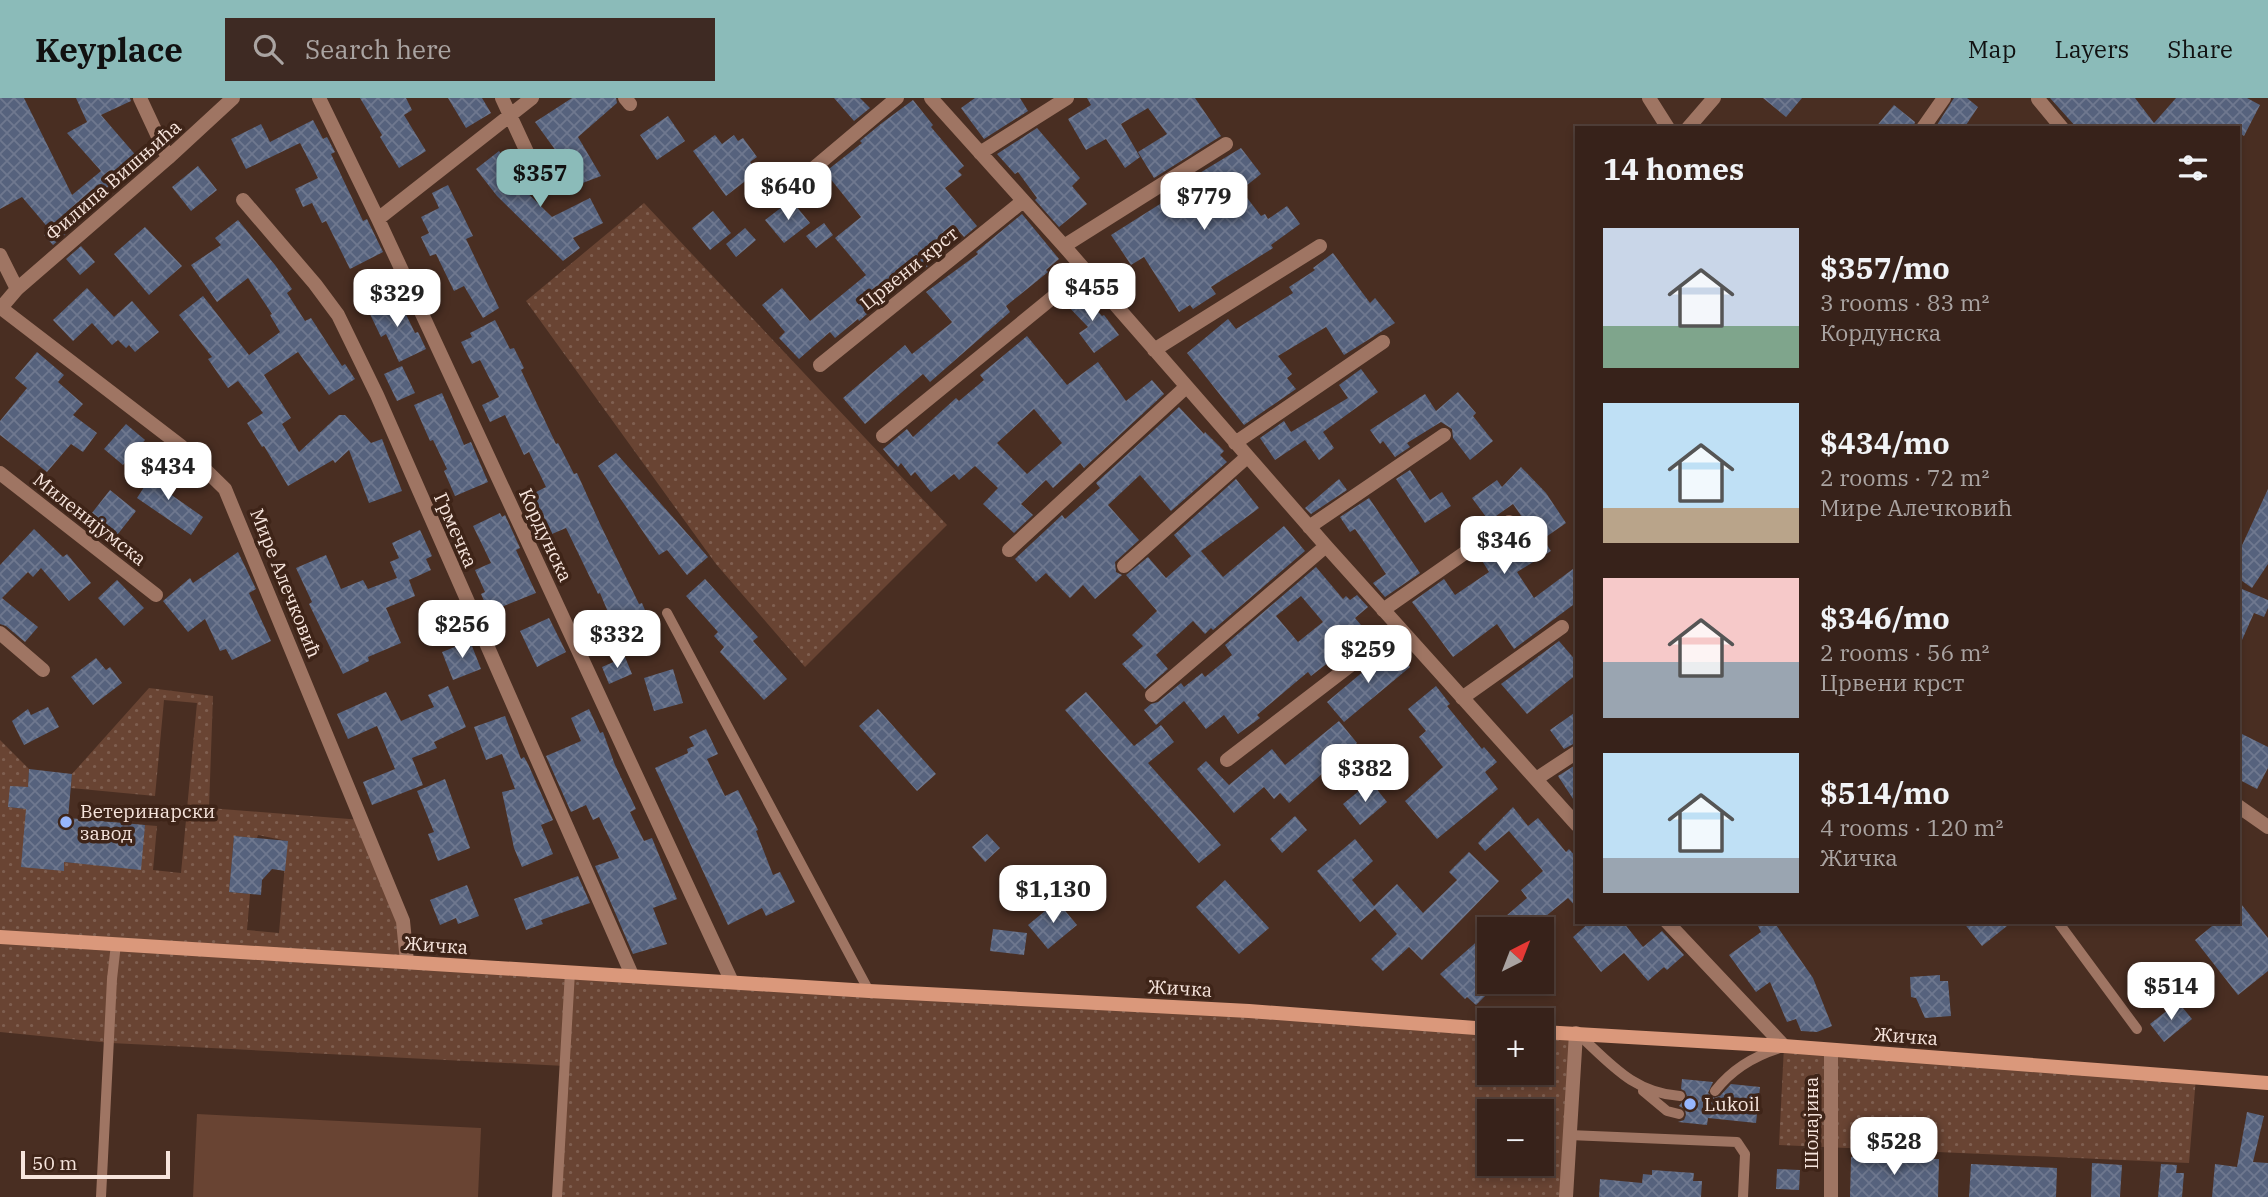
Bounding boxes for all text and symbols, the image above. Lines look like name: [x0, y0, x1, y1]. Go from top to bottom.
search box: [225, 18, 715, 81]
text: Keyplace: [35, 28, 183, 71]
icon: search: [249, 30, 287, 68]
text: Search here: [305, 32, 452, 66]
text: Map: [1968, 33, 2016, 65]
text: Layers: [2054, 33, 2129, 65]
text: Share: [2167, 33, 2233, 65]
street label: Филипа Вишњића: [40, 114, 186, 246]
text: 14 homes: [1603, 149, 1744, 188]
icon: filters: [2174, 149, 2212, 187]
pin: $357: [499, 150, 581, 209]
text: $357: [512, 157, 568, 187]
pin: $640: [747, 162, 829, 222]
text: $640: [760, 170, 816, 200]
pin: $779: [1163, 172, 1245, 232]
text: $779: [1176, 180, 1232, 210]
street label: Црвени крст: [855, 221, 963, 315]
text: $357/mo: [1820, 248, 1950, 287]
icon: home: [1659, 256, 1743, 340]
pin: $455: [1051, 264, 1133, 323]
pin: $329: [356, 270, 438, 329]
text: $455: [1064, 271, 1120, 301]
text: $329: [369, 277, 425, 307]
text: 3 rooms · 83 m²: [1820, 287, 1990, 317]
text: Кордунска: [1820, 317, 1941, 347]
text: $434/mo: [1820, 423, 1950, 462]
icon: home: [1659, 431, 1743, 515]
pin: $434: [127, 442, 209, 502]
text: $434: [140, 450, 196, 480]
text: 2 rooms · 72 m²: [1820, 462, 1990, 492]
street label: Миленијумска: [29, 467, 151, 571]
street label: Кордунска: [514, 485, 578, 585]
street label: Грмечка: [429, 489, 483, 571]
text: Мире Алечковић: [1820, 492, 2012, 522]
street label: Мире Алечковић: [245, 505, 327, 661]
pin: $346: [1463, 517, 1545, 576]
text: $346: [1476, 524, 1532, 554]
text: $346/mo: [1820, 598, 1950, 637]
pin: $256: [421, 601, 503, 660]
icon: home: [1659, 606, 1743, 690]
text: $256: [434, 608, 490, 638]
pin: $332: [576, 610, 658, 670]
text: $332: [589, 618, 645, 648]
pin: $259: [1327, 626, 1409, 685]
text: $259: [1340, 633, 1396, 663]
text: 2 rooms · 56 m²: [1820, 637, 1990, 667]
text: Црвени крст: [1820, 667, 1964, 697]
pin: $382: [1324, 744, 1406, 804]
text: $382: [1337, 752, 1393, 782]
text: $514/mo: [1820, 773, 1950, 812]
icon: home: [1659, 781, 1743, 865]
place label: Ветеринарски завод: [80, 799, 215, 845]
text: 4 rooms · 120 m²: [1820, 812, 2003, 842]
marker: Ветеринарски завод: [58, 814, 74, 830]
text: Жичка: [1820, 842, 1898, 872]
pin: $1,130: [996, 866, 1110, 925]
text: $1,130: [1015, 873, 1091, 903]
north arrow: [1477, 917, 1554, 994]
map controls: [1477, 917, 1554, 1176]
street label: Жичка: [403, 931, 469, 959]
pin: $514: [2130, 962, 2212, 1022]
text: $514: [2143, 970, 2199, 1000]
street label: Жичка: [1147, 974, 1213, 1002]
button: +: [1477, 1008, 1554, 1085]
street label: Жичка: [1873, 1022, 1939, 1050]
street label: Шолајина: [1799, 1077, 1823, 1169]
place label: Lukoil: [1704, 1092, 1760, 1116]
marker: Lukoil: [1682, 1096, 1698, 1112]
button: −: [1477, 1099, 1554, 1176]
pin: $528: [1853, 1118, 1935, 1177]
text: $528: [1866, 1125, 1922, 1155]
scale bar: [21, 1148, 170, 1180]
text: 50 m: [32, 1151, 77, 1175]

